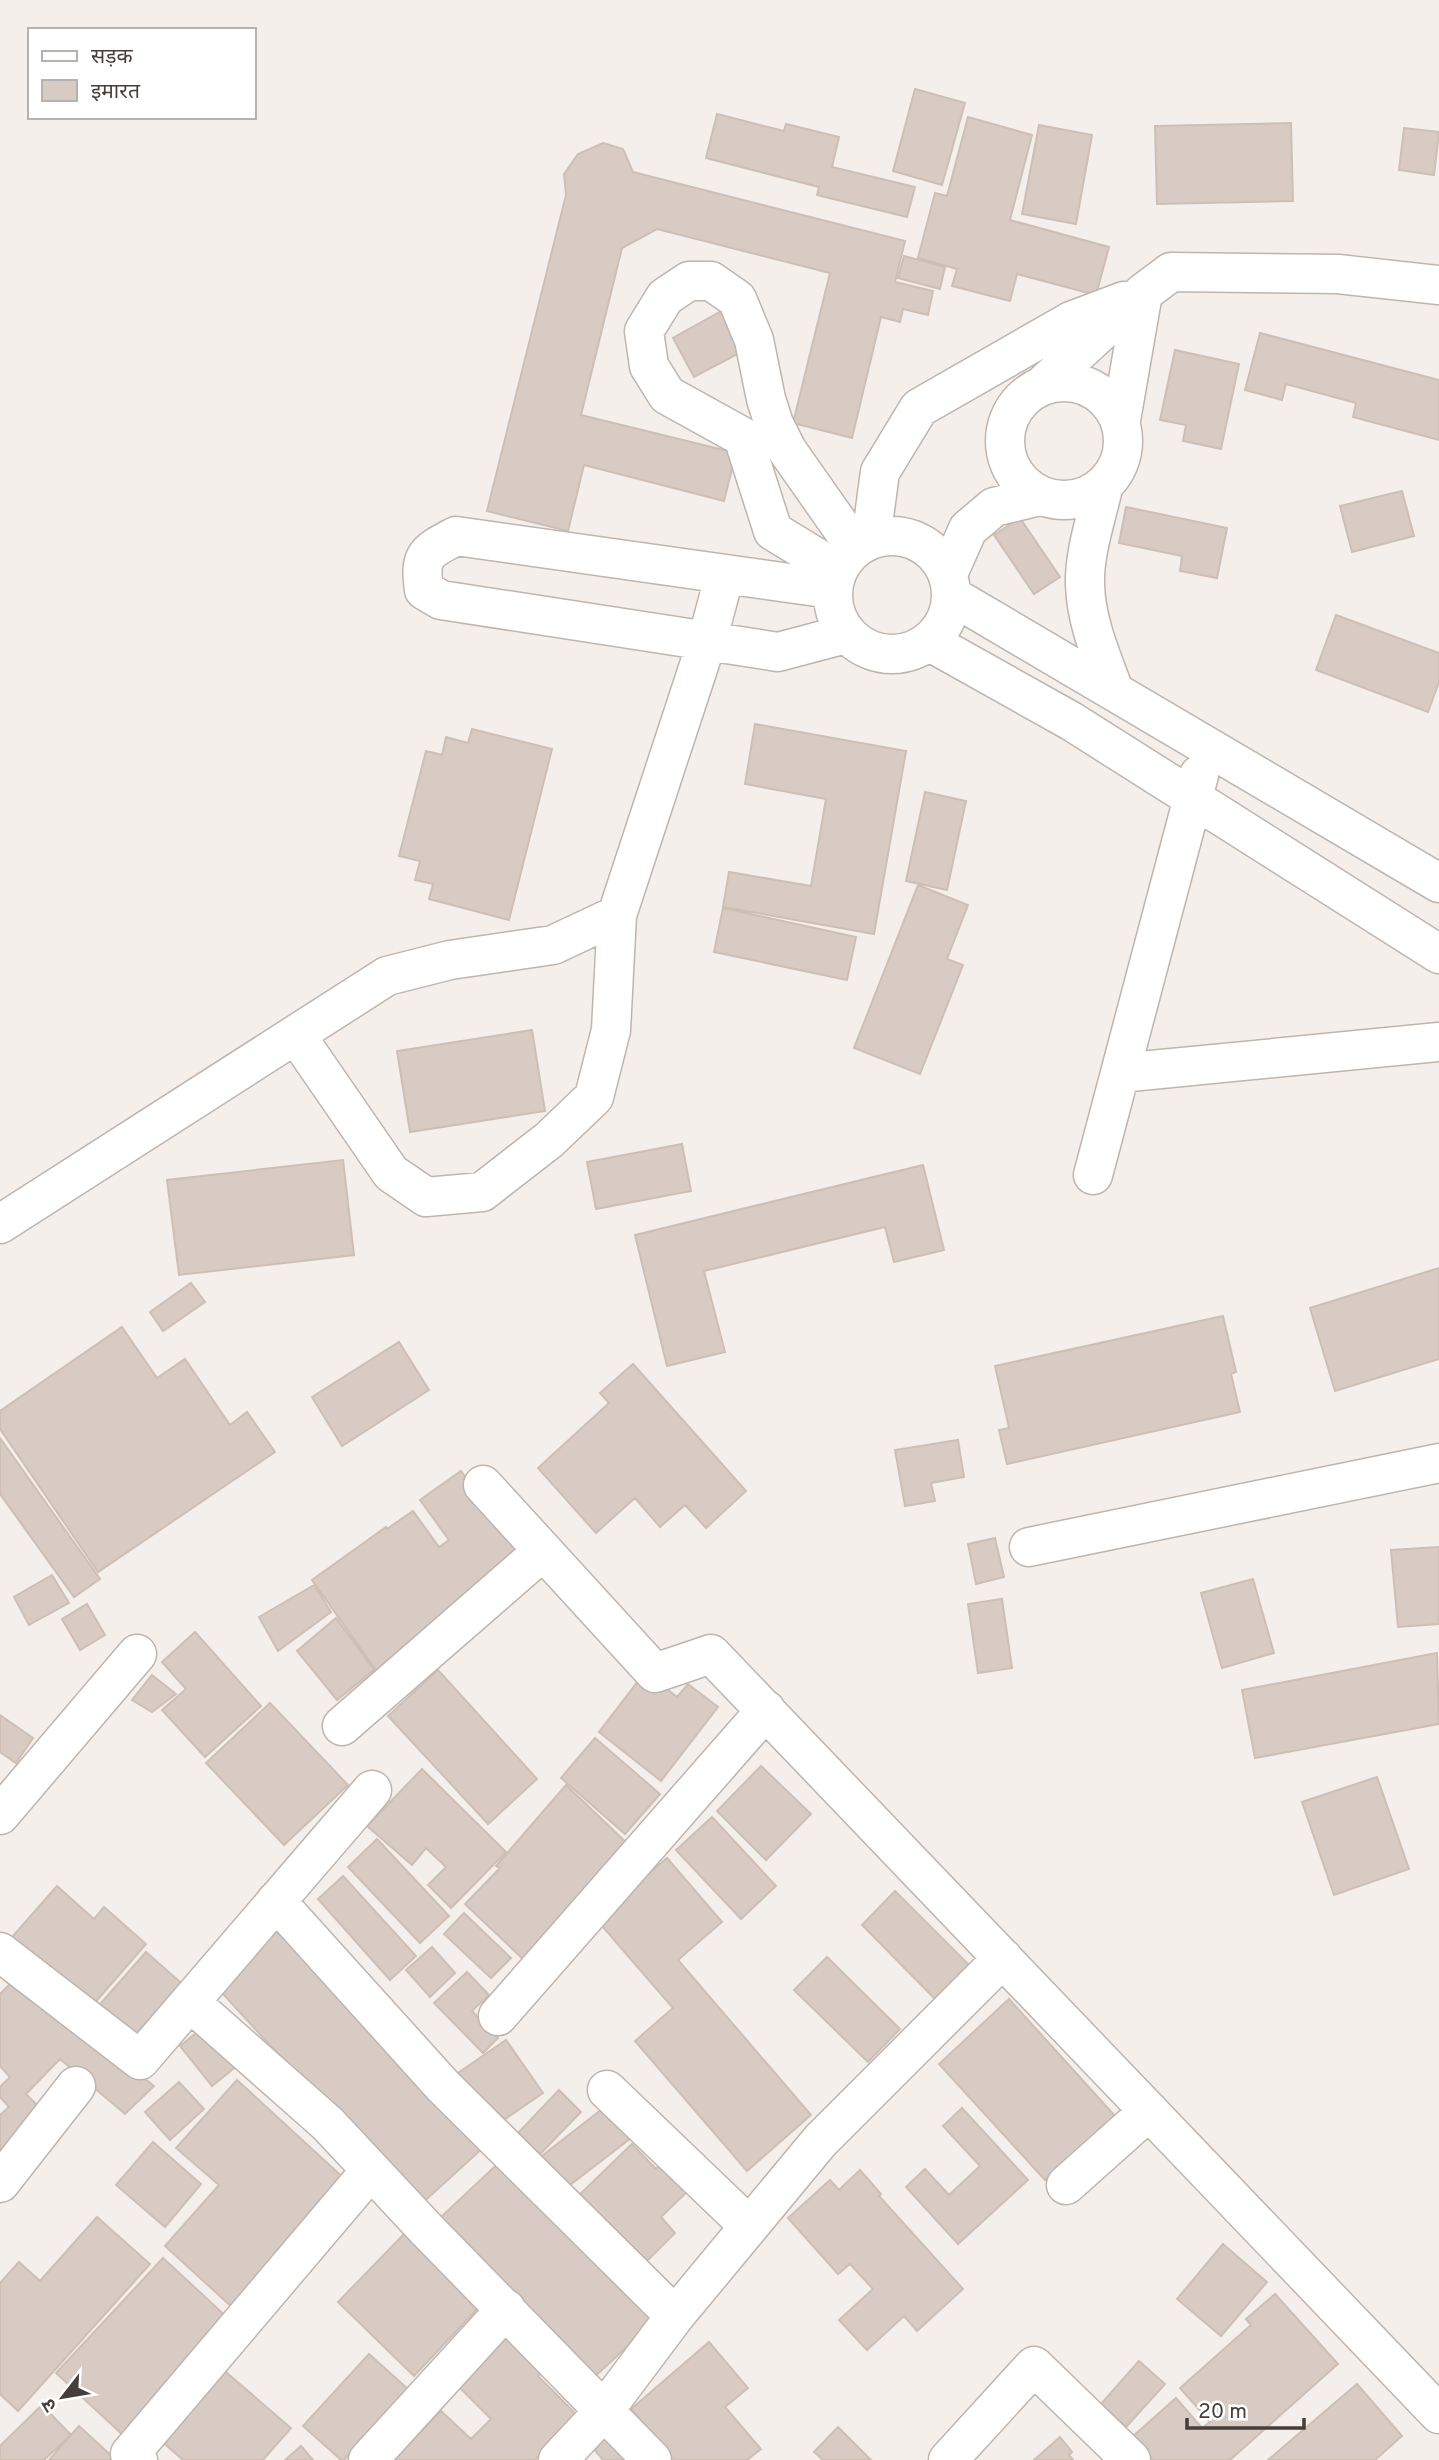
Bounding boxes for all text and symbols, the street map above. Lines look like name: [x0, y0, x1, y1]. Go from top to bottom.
legend: [28, 28, 256, 119]
text: सड़क: [91, 44, 133, 71]
text: इमारत: [91, 79, 141, 106]
north arrow: [28, 2362, 98, 2432]
scale bar: [1187, 2386, 1304, 2430]
text: उ: [37, 2393, 63, 2416]
text: 20 m: [1198, 2399, 1247, 2426]

